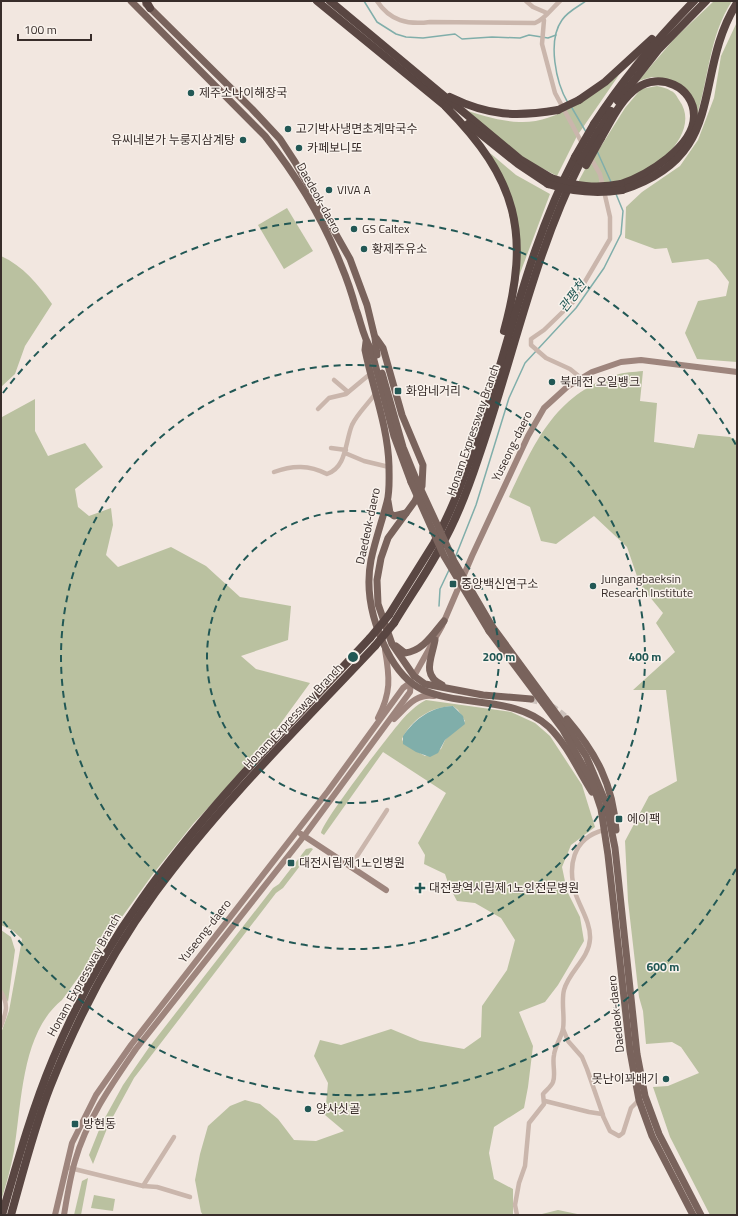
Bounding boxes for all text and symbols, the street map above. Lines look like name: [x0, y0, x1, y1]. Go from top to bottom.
scale bar: [18, 16, 91, 42]
text: 100 m: [24, 20, 57, 39]
place label: 제주소나이해장국: [199, 83, 287, 102]
marker: 제주소나이해장국: [186, 88, 196, 98]
place label: 고기박사냉면초계막국수: [296, 119, 417, 138]
marker: 고기박사냉면초계막국수: [283, 124, 293, 134]
place label: 유씨네본가 누룽지삼계탕: [111, 130, 235, 149]
marker: 유씨네본가 누룽지삼계탕: [238, 135, 248, 145]
place label: 카페보니또: [307, 138, 362, 157]
marker: 카페보니또: [294, 143, 304, 153]
street label: Daedeok-daero: [292, 159, 347, 236]
place label: VIVA A: [337, 180, 371, 199]
marker: VIVA A: [324, 185, 334, 195]
place label: GS Caltex: [362, 219, 410, 238]
marker: GS Caltex: [349, 224, 359, 234]
place label: 황제주유소: [372, 239, 427, 258]
marker: 황제주유소: [359, 244, 369, 254]
water label: 관평천: [553, 275, 592, 316]
street label: Honam Expressway Branch: [441, 361, 504, 498]
place label: 북대전 오일뱅크: [560, 372, 640, 391]
marker: 북대전 오일뱅크: [547, 377, 557, 387]
place label: 화암네거리: [406, 381, 461, 400]
marker: 화암네거리: [393, 386, 403, 396]
street label: Yuseong-daero: [486, 407, 537, 484]
street label: Daedeok-daero: [350, 486, 385, 566]
place label: Jungangbaeksin Research Institute: [601, 569, 693, 602]
place label: 중앙백신연구소: [461, 574, 538, 593]
marker: 중앙백신연구소: [448, 579, 458, 589]
marker: Jungangbaeksin Research Institute: [588, 581, 598, 591]
text: 200 m: [483, 647, 515, 666]
text: 400 m: [629, 647, 661, 666]
centre of rings: [346, 650, 360, 664]
street label: Honam Expressway Branch: [239, 659, 347, 773]
place label: 에이팩: [627, 809, 660, 828]
marker: 에이팩: [614, 814, 624, 824]
place label: 대전시립제1노인병원: [299, 853, 405, 872]
marker: 대전시립제1노인병원: [286, 858, 296, 868]
place label: 대전광역시립제1노인전문병원: [429, 878, 579, 897]
marker: 대전광역시립제1노인전문병원: [414, 882, 426, 894]
street label: Yuseong-daero: [174, 895, 236, 967]
street label: Honam Expressway Branch: [42, 910, 125, 1040]
text: 600 m: [647, 957, 679, 976]
street label: Daedeok-daero: [602, 974, 629, 1054]
place label: 못난이꽈배기: [592, 1069, 658, 1088]
marker: 못난이꽈배기: [661, 1074, 671, 1084]
place label: 양사싯골: [316, 1099, 360, 1118]
marker: 양사싯골: [303, 1104, 313, 1114]
place label: 방현동: [83, 1114, 116, 1133]
marker: 방현동: [70, 1119, 80, 1129]

